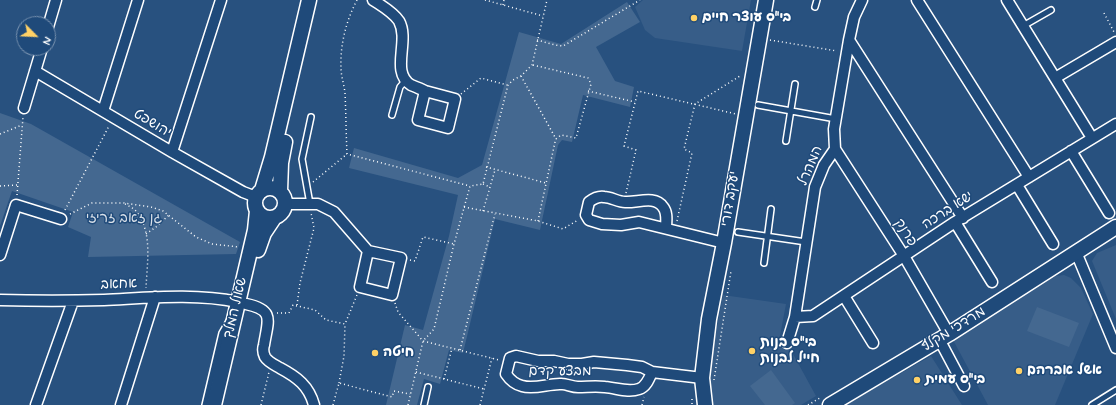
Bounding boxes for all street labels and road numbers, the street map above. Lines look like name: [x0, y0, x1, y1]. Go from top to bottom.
street label: יהושפט: [130, 106, 174, 142]
street label: המהרל: [795, 144, 827, 188]
street label: יעקב דורי: [718, 170, 744, 228]
street label: ישא ברכה: [919, 188, 977, 234]
street label: פרנק: [890, 216, 920, 250]
street label: אחאב: [100, 276, 138, 294]
street label: שאול המלך: [221, 276, 251, 340]
street label: מרדכי מקלף: [919, 304, 989, 356]
street label: מבצע קדם: [529, 364, 591, 380]

